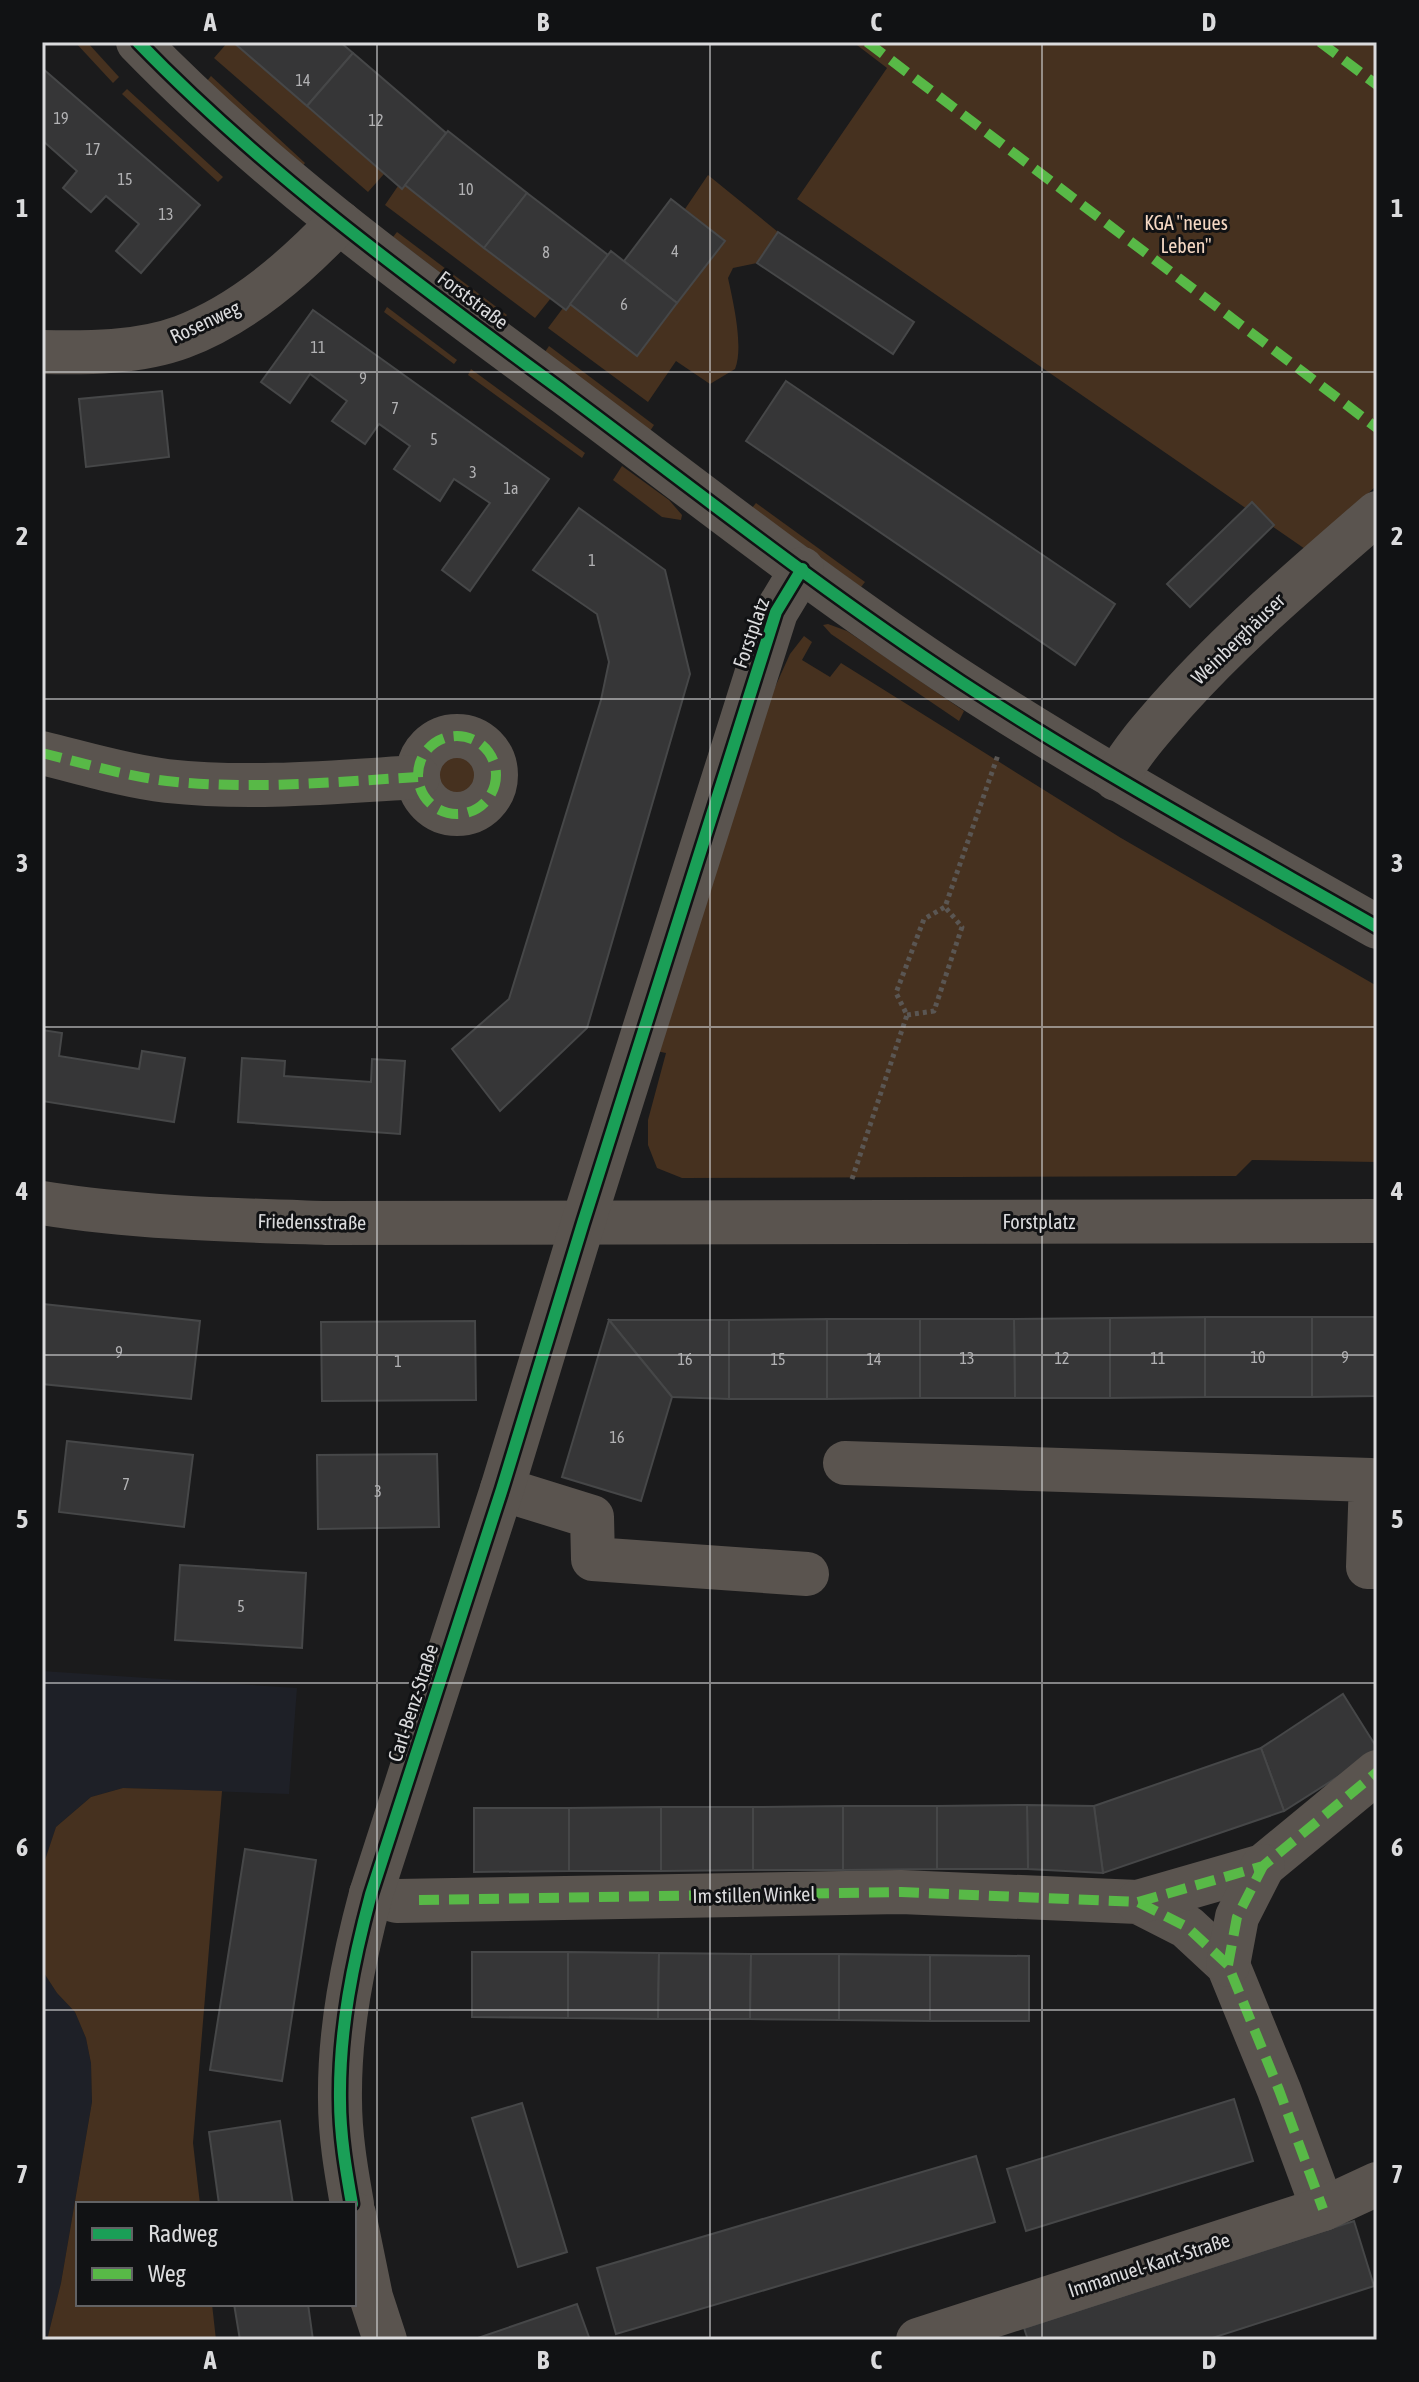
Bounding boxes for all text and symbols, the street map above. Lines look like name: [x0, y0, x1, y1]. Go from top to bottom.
text: A: [203, 7, 217, 37]
text: B: [537, 7, 550, 37]
text: C: [870, 7, 882, 37]
text: D: [1202, 7, 1216, 37]
house number: 14: [295, 71, 311, 89]
house number: 19: [53, 109, 69, 127]
house number: 12: [368, 111, 384, 129]
house number: 17: [85, 140, 101, 158]
house number: 15: [117, 170, 133, 188]
house number: 10: [458, 180, 474, 198]
text: 1: [16, 193, 28, 223]
text: 1: [1391, 193, 1403, 223]
house number: 13: [158, 205, 174, 223]
park label: KGA "neues Leben": [1144, 211, 1228, 257]
house number: 4: [671, 242, 679, 260]
house number: 8: [542, 243, 550, 261]
street label: Forststraße: [434, 266, 513, 333]
street label: Rosenweg: [166, 295, 244, 348]
house number: 6: [620, 295, 628, 313]
house number: 11: [310, 338, 326, 356]
house number: 9: [359, 369, 367, 387]
house number: 7: [391, 399, 399, 417]
house number: 5: [430, 430, 438, 448]
house number: 3: [469, 463, 477, 481]
house number: 1a: [504, 479, 518, 497]
text: 2: [16, 521, 28, 551]
text: 2: [1391, 521, 1403, 551]
house number: 1: [588, 551, 596, 569]
street label: Weinberghäuser: [1186, 588, 1290, 689]
street label: Forstplatz: [728, 595, 773, 671]
text: 3: [16, 848, 28, 878]
text: 3: [1391, 848, 1403, 878]
text: 4: [15, 1176, 28, 1206]
text: 4: [1390, 1176, 1403, 1206]
street label: Friedensstraße: [258, 1209, 366, 1234]
street label: Forstplatz: [1003, 1210, 1075, 1233]
house number: 9: [115, 1343, 123, 1361]
house number: 10: [1250, 1348, 1266, 1366]
house number: 9: [1341, 1348, 1349, 1366]
house number: 13: [959, 1349, 975, 1367]
house number: 12: [1054, 1349, 1070, 1367]
house number: 11: [1150, 1349, 1166, 1367]
house number: 16: [677, 1350, 693, 1368]
house number: 15: [770, 1350, 786, 1368]
house number: 14: [866, 1350, 882, 1368]
house number: 1: [394, 1352, 402, 1370]
house number: 16: [609, 1428, 625, 1446]
house number: 7: [122, 1475, 130, 1493]
house number: 3: [374, 1482, 382, 1500]
text: 5: [16, 1504, 28, 1534]
text: 5: [1391, 1504, 1403, 1534]
house number: 5: [237, 1597, 245, 1615]
street label: Carl-Benz-Straße: [383, 1641, 442, 1765]
text: 6: [16, 1832, 28, 1862]
text: 6: [1391, 1832, 1403, 1862]
street label: Im stillen Winkel: [692, 1882, 816, 1907]
text: 7: [16, 2159, 28, 2189]
text: 7: [1391, 2159, 1403, 2189]
legend: [76, 2202, 356, 2306]
text: Radweg: [148, 2220, 219, 2247]
street label: Immanuel-Kant-Straße: [1065, 2228, 1233, 2302]
text: Weg: [148, 2260, 187, 2287]
text: A: [203, 2345, 217, 2375]
text: B: [537, 2345, 550, 2375]
text: C: [870, 2345, 882, 2375]
text: D: [1202, 2345, 1216, 2375]

